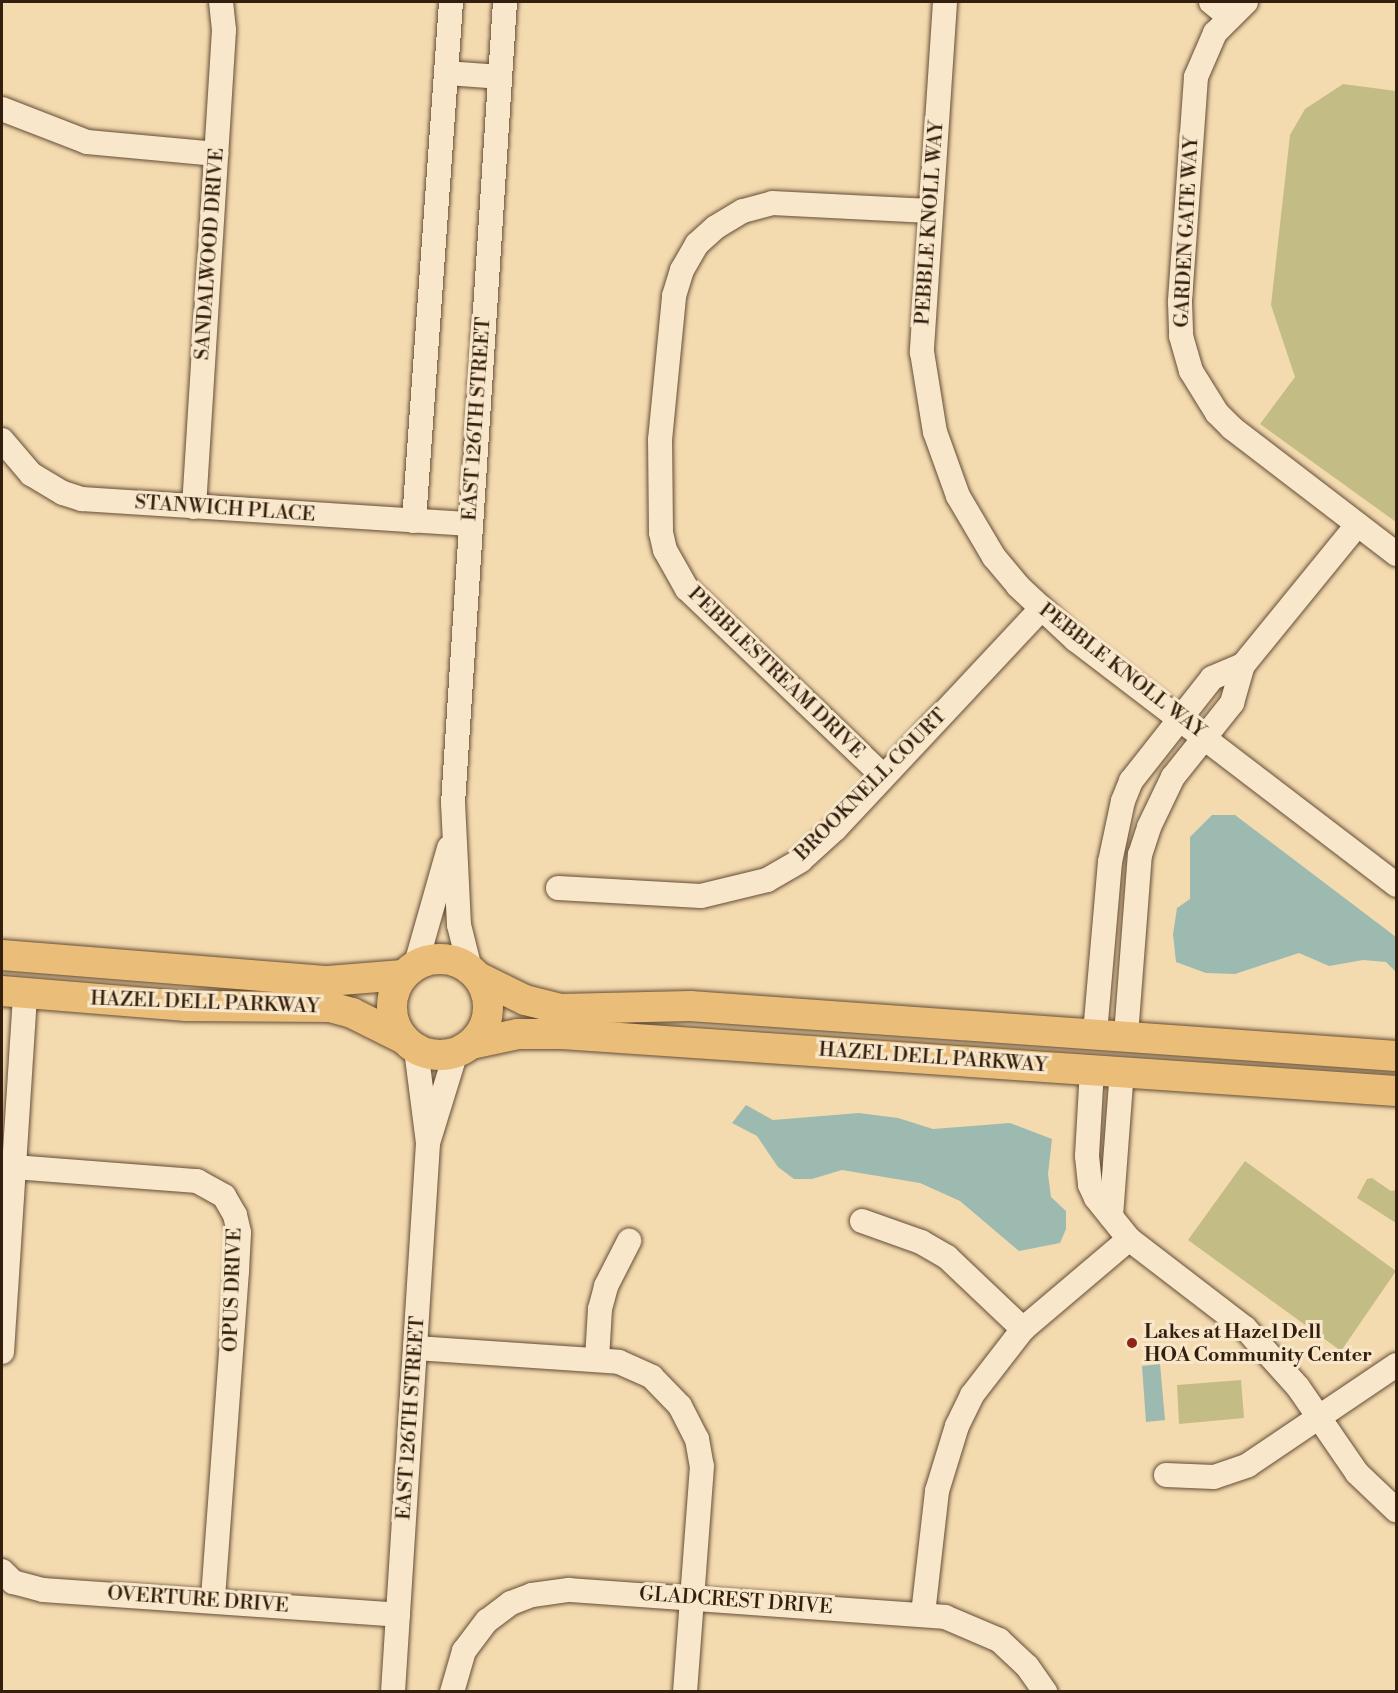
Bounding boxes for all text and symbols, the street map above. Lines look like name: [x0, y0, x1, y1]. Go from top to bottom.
street label: PEBBLE KNOLL WAY: [911, 120, 949, 326]
street label: GARDEN GATE WAY: [1170, 136, 1204, 328]
street label: SANDALWOOD DRIVE: [191, 147, 229, 361]
street label: EAST 126TH STREET: [458, 316, 496, 522]
street label: STANWICH PLACE: [134, 491, 316, 527]
street label: PEBBLESTREAM DRIVE: [683, 582, 869, 764]
street label: PEBBLE KNOLL WAY: [1034, 598, 1210, 744]
street label: BROOKNELL COURT: [790, 704, 952, 866]
street label: HAZEL DELL PARKWAY: [90, 987, 320, 1019]
street label: HAZEL DELL PARKWAY: [818, 1038, 1048, 1078]
street label: OPUS DRIVE: [219, 1227, 247, 1353]
street label: EAST 126TH STREET: [392, 1315, 430, 1521]
place label: Lakes at Hazel Dell HOA Community Center: [1144, 1320, 1372, 1367]
marker: Lakes at Hazel Dell HOA Community Center: [1125, 1336, 1139, 1350]
street label: OVERTURE DRIVE: [106, 1582, 290, 1618]
street label: GLADCREST DRIVE: [638, 1582, 834, 1620]

